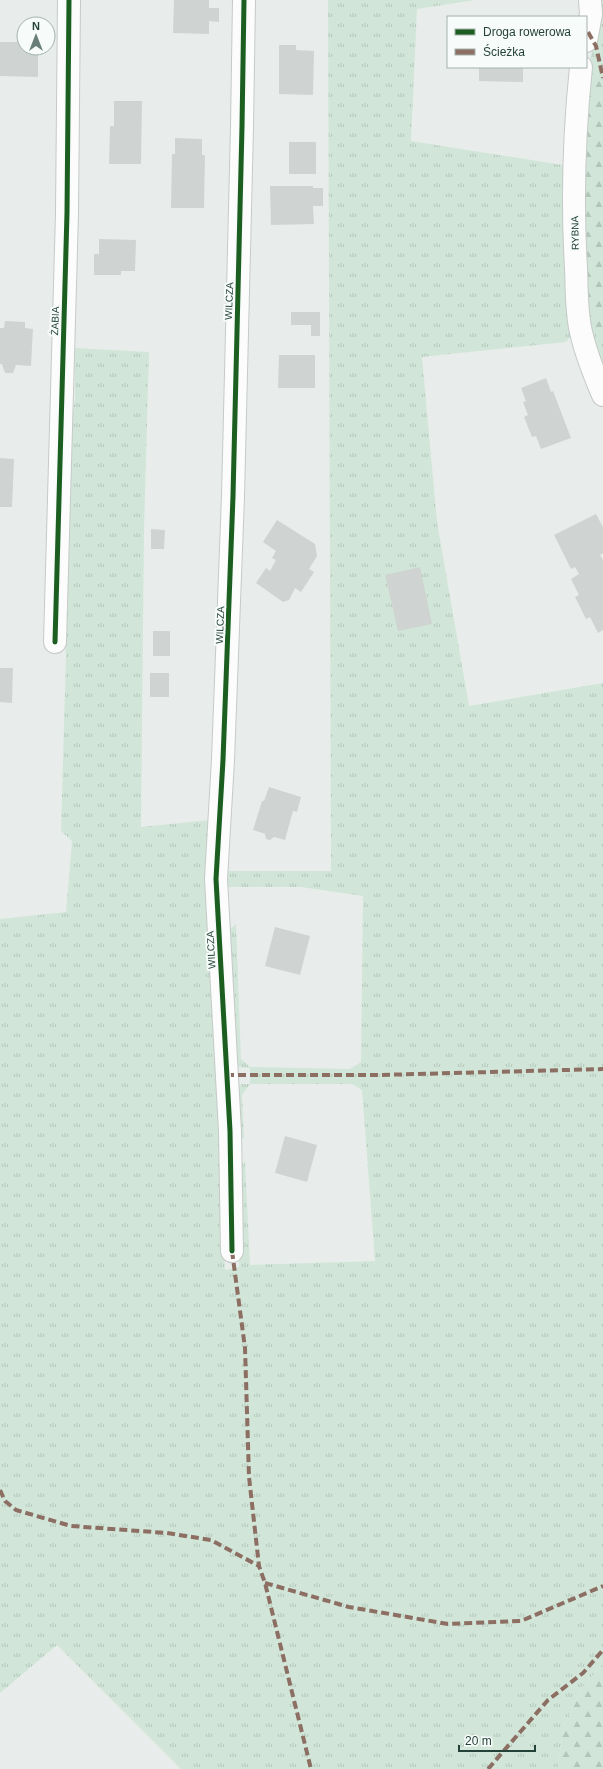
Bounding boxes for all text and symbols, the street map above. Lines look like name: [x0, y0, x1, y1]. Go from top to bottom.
north arrow: [16, 16, 56, 56]
legend: [447, 16, 587, 68]
text: N: [32, 20, 40, 32]
text: Droga rowerowa: [483, 25, 571, 39]
text: Ścieżka: [483, 44, 525, 59]
street label: RYBNA: [569, 215, 581, 250]
street label: WILCZA: [223, 282, 235, 320]
street label: ŻABIA: [48, 306, 61, 336]
street label: WILCZA: [214, 606, 226, 644]
street label: WILCZA: [205, 931, 217, 969]
scale bar: [459, 1727, 535, 1753]
text: 20 m: [465, 1734, 492, 1748]

